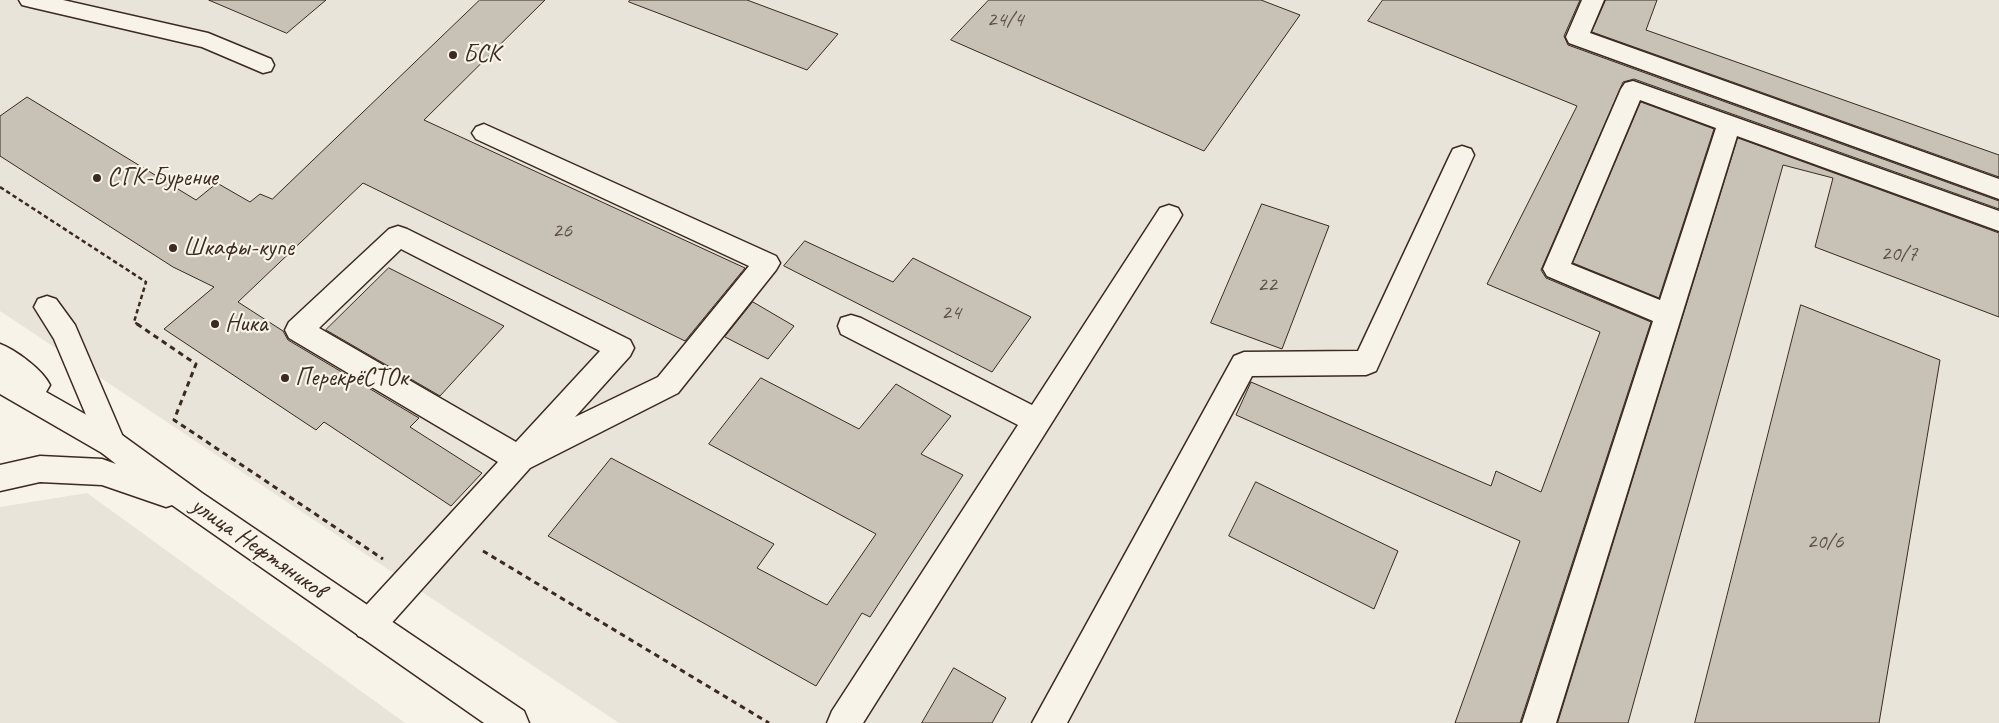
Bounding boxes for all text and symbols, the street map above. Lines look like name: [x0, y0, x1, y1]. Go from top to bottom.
house number: 24/4: [987, 7, 1023, 33]
place label: БСК: [463, 40, 500, 70]
marker: БСК: [447, 49, 459, 61]
place label: СГК-Бурение: [107, 163, 218, 193]
marker: СГК-Бурение: [91, 172, 103, 184]
house number: 26: [552, 218, 572, 244]
place label: Шкафы-купе: [183, 233, 294, 263]
house number: 20/7: [1881, 241, 1917, 267]
marker: Шкафы-купе: [167, 242, 179, 254]
house number: 22: [1257, 272, 1277, 298]
house number: 24: [941, 300, 961, 326]
place label: Ника: [225, 309, 268, 339]
marker: Ника: [209, 318, 221, 330]
place label: ПерекрёСТОк: [295, 363, 408, 393]
marker: ПерекрёСТОк: [279, 372, 291, 384]
street label: улица Нефтяников: [185, 491, 331, 605]
house number: 20/6: [1807, 529, 1843, 555]

